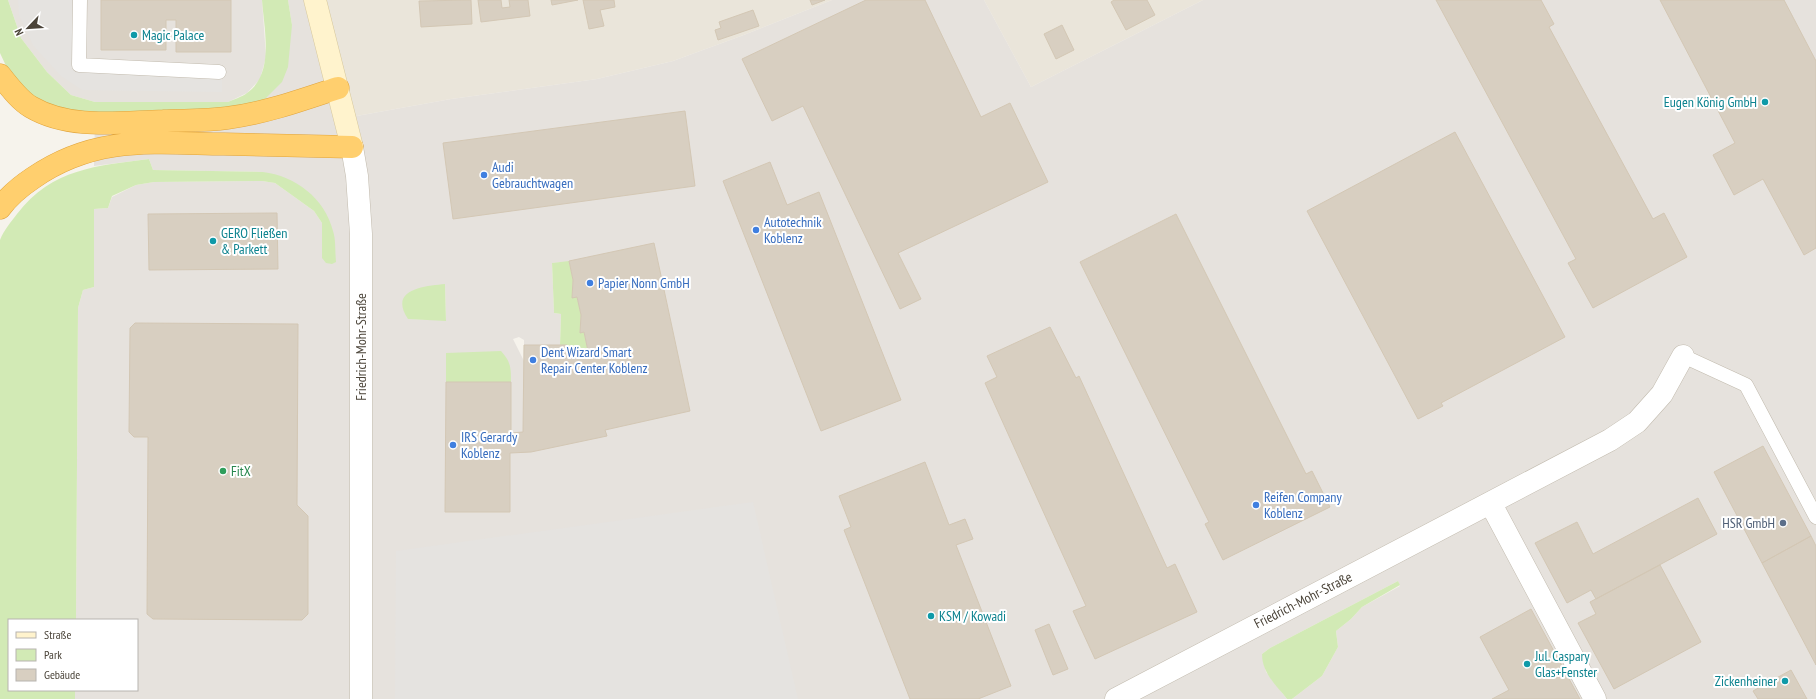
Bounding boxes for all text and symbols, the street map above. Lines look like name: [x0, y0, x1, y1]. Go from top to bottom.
north arrow: [8, 8, 48, 48]
place label: Magic Palace: [142, 26, 204, 44]
text: N: [11, 27, 27, 38]
marker: Magic Palace: [129, 30, 139, 40]
place label: Eugen König GmbH: [1664, 93, 1757, 111]
marker: Eugen König GmbH: [1760, 97, 1770, 107]
place label: Audi Gebrauchtwagen: [492, 158, 573, 192]
marker: Audi Gebrauchtwagen: [479, 170, 489, 180]
place label: Autotechnik Koblenz: [764, 213, 822, 247]
place label: GERO Fließen & Parkett: [221, 224, 288, 258]
marker: Autotechnik Koblenz: [751, 225, 761, 235]
marker: GERO Fließen & Parkett: [208, 236, 218, 246]
place label: Papier Nonn GmbH: [598, 274, 690, 292]
marker: Papier Nonn GmbH: [585, 278, 595, 288]
street label: Friedrich-Mohr-Straße: [352, 293, 370, 401]
place label: Dent Wizard Smart Repair Center Koblenz: [541, 343, 647, 377]
marker: Dent Wizard Smart Repair Center Koblenz: [528, 355, 538, 365]
place label: IRS Gerardy Koblenz: [461, 428, 518, 462]
marker: IRS Gerardy Koblenz: [448, 440, 458, 450]
place label: FitX: [231, 462, 251, 480]
marker: FitX: [218, 466, 228, 476]
place label: Reifen Company Koblenz: [1264, 488, 1342, 522]
marker: Reifen Company Koblenz: [1251, 500, 1261, 510]
place label: HSR GmbH: [1722, 514, 1775, 532]
marker: HSR GmbH: [1778, 518, 1788, 528]
street label: Friedrich-Mohr-Straße: [1251, 567, 1355, 632]
place label: KSM / Kowadi: [939, 607, 1006, 625]
marker: KSM / Kowadi: [926, 611, 936, 621]
legend: [8, 619, 138, 691]
text: Straße: [44, 627, 71, 642]
text: Park: [44, 647, 62, 662]
place label: Jul. Caspary Glas+Fenster: [1534, 647, 1597, 681]
marker: Jul. Caspary Glas+Fenster: [1522, 659, 1532, 669]
text: Gebäude: [44, 667, 80, 682]
place label: Zickenheiner: [1715, 672, 1777, 690]
marker: Zickenheiner: [1780, 676, 1790, 686]

